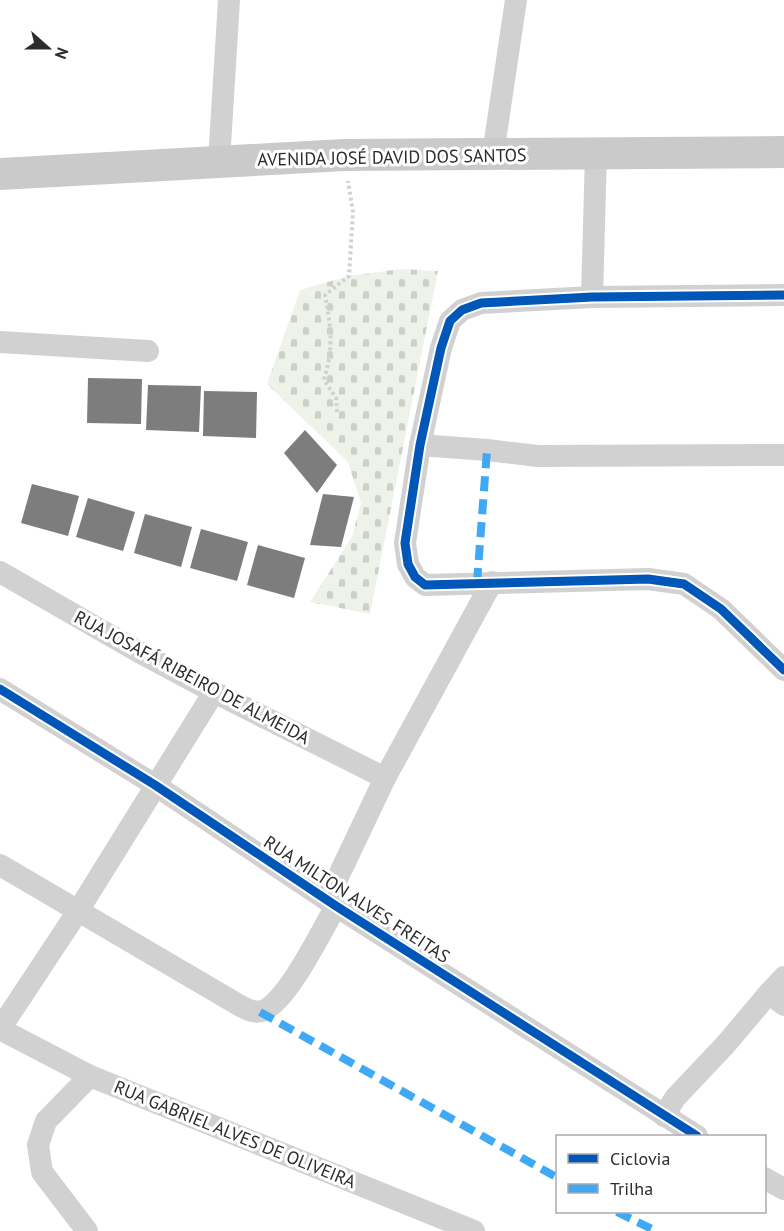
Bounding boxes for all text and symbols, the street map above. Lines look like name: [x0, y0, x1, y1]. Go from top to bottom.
north arrow: [18, 18, 78, 78]
text: N: [51, 45, 73, 62]
street label: AVENIDA JOSÉ DAVID DOS SANTOS: [257, 143, 527, 171]
street label: RUA JOSAFÁ RIBEIRO DE ALMEIDA: [70, 605, 314, 749]
street label: RUA MILTON ALVES FREITAS: [260, 830, 454, 968]
street label: RUA GABRIEL ALVES DE OLIVEIRA: [111, 1075, 360, 1193]
legend: [556, 1135, 766, 1213]
text: Ciclovia: [610, 1147, 670, 1170]
text: Trilha: [610, 1177, 653, 1200]

